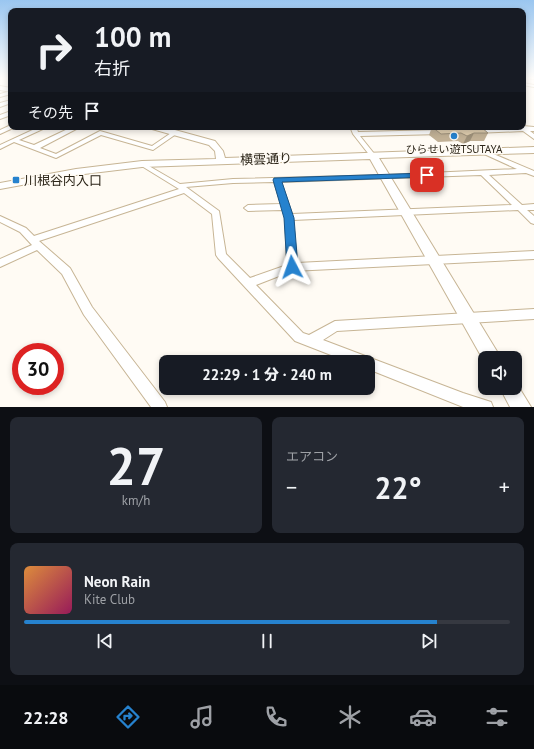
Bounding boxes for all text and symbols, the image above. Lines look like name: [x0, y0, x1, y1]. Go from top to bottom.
text: 100 m: [94, 18, 171, 55]
icon: right: [28, 24, 80, 76]
text: 右折: [94, 57, 130, 80]
icon: arrive: [81, 100, 103, 122]
text: その先: [28, 103, 73, 122]
marker: ひらせい遊TSUTAYA: [449, 131, 459, 141]
place label: ひらせい遊TSUTAYA: [406, 142, 503, 156]
street label: 横雲通り: [240, 150, 292, 168]
pin: [410, 158, 444, 192]
icon: arrive: [416, 164, 438, 186]
place label: 川根谷内入口: [24, 172, 102, 189]
marker: 川根谷内入口: [11, 175, 21, 185]
position arrow: [271, 246, 313, 288]
speed limit sign: 30: [12, 343, 64, 395]
map controls: [478, 351, 522, 395]
button: sound: [478, 351, 522, 395]
text: 22:29 · 1 分 · 240 m: [202, 365, 332, 384]
text: 27: [107, 432, 165, 499]
text: エアコン: [286, 448, 338, 465]
text: 22°: [374, 468, 422, 507]
text: −: [286, 473, 297, 501]
text: +: [499, 473, 510, 501]
text: km/h: [122, 492, 150, 509]
text: Neon Rain: [84, 572, 150, 591]
text: Kite Club: [84, 591, 135, 608]
icon: previous: [94, 630, 116, 652]
icon: pause: [256, 630, 278, 652]
icon: next: [418, 630, 440, 652]
icon: directions: [114, 703, 142, 731]
icon: music: [188, 703, 216, 731]
icon: phone: [262, 703, 290, 731]
icon: climate: [336, 703, 364, 731]
icon: car: [409, 703, 437, 731]
icon: filters: [483, 703, 511, 731]
text: 22:28: [23, 706, 69, 729]

